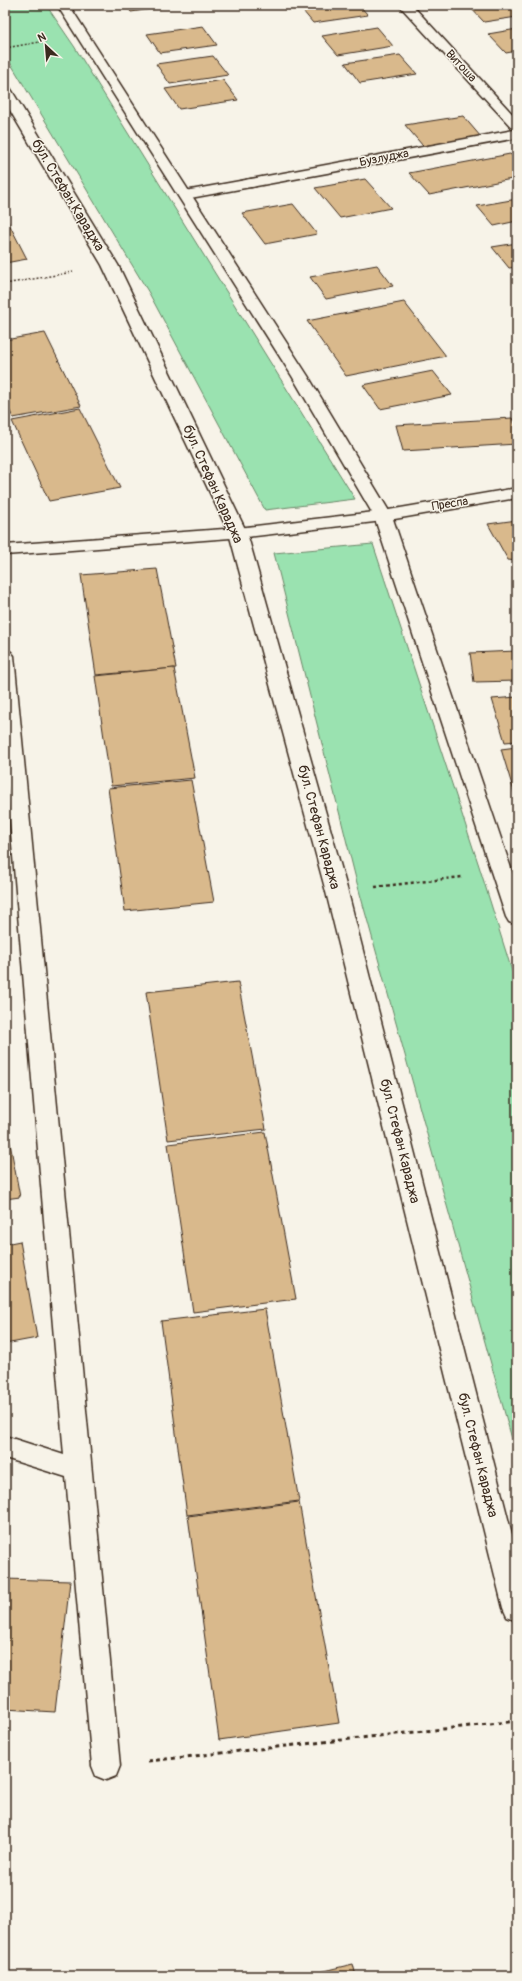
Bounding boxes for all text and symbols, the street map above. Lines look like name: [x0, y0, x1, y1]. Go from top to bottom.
north arrow: [26, 26, 66, 66]
text: N: [36, 30, 49, 45]
street label: Витоша: [442, 47, 480, 86]
street label: бул. Стефан Караджа: [28, 136, 108, 254]
street label: Бузлуджа: [358, 146, 410, 170]
street label: бул. Стефан Караджа: [179, 422, 247, 546]
street label: Преспа: [431, 494, 470, 514]
street label: бул. Стефан Караджа: [294, 763, 344, 891]
street label: бул. Стефан Караджа: [376, 1077, 424, 1205]
street label: бул. Стефан Караджа: [454, 1391, 502, 1519]

